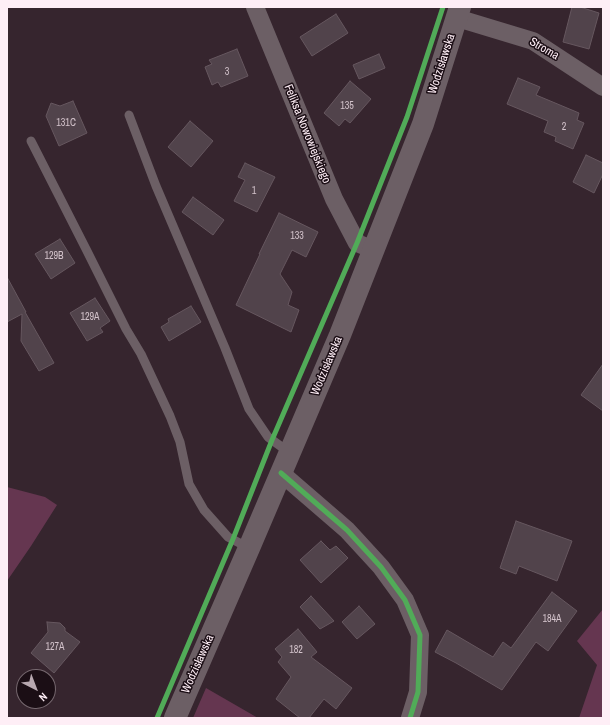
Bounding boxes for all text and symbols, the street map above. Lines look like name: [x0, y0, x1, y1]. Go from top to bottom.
street label: Wodzisławska: [425, 32, 459, 96]
street label: Stroma: [527, 35, 561, 63]
house number: 3: [225, 66, 229, 78]
street label: Feliksa Nowowiejskiego: [281, 82, 333, 186]
house number: 135: [340, 100, 354, 112]
house number: 131C: [56, 117, 76, 129]
house number: 2: [562, 121, 566, 133]
house number: 1: [252, 185, 256, 197]
house number: 133: [290, 230, 304, 242]
house number: 129B: [44, 250, 64, 262]
house number: 129A: [80, 311, 100, 323]
street label: Wodzisławska: [308, 334, 346, 398]
house number: 184A: [542, 613, 562, 625]
street label: Wodzisławska: [179, 632, 217, 696]
house number: 127A: [45, 641, 65, 653]
house number: 182: [289, 644, 303, 656]
north arrow: [16, 669, 56, 709]
text: N: [36, 690, 50, 705]

